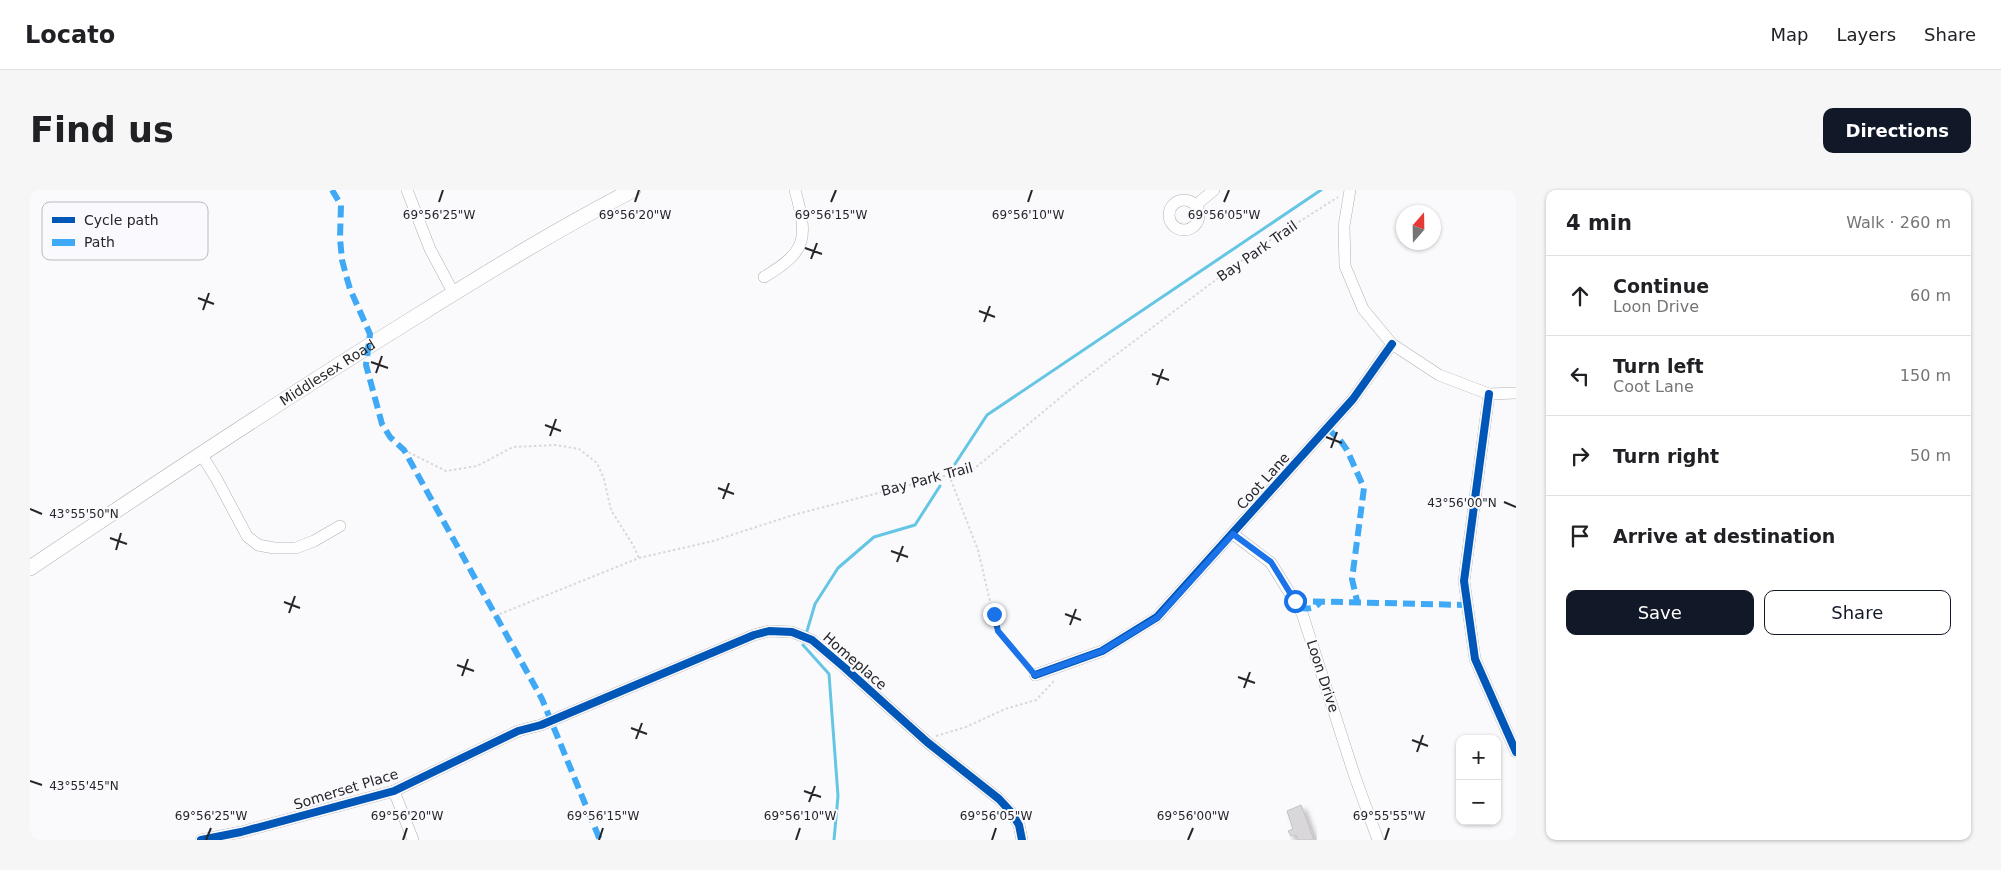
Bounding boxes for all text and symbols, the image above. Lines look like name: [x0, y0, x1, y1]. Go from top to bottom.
text: Locato: [25, 21, 115, 49]
text: Map: [1770, 24, 1808, 45]
text: Layers: [1836, 24, 1896, 45]
text: Share: [1924, 24, 1976, 45]
button: Directions: [1823, 108, 1971, 153]
text: Find us: [30, 110, 174, 150]
legend: [42, 202, 208, 260]
north arrow: [1396, 205, 1441, 250]
text: 69°56'25"W: [403, 208, 475, 222]
text: 69°56'20"W: [599, 208, 671, 222]
text: 69°56'15"W: [795, 208, 867, 222]
text: 69°56'10"W: [992, 208, 1064, 222]
text: 69°56'05"W: [1188, 208, 1260, 222]
text: 4 min: [1566, 211, 1632, 235]
text: Cycle path: [84, 212, 159, 228]
text: Walk · 260 m: [1846, 213, 1951, 232]
street label: Bay Park Trail: [1214, 217, 1300, 285]
text: Path: [84, 234, 115, 250]
text: Continue: [1613, 275, 1709, 297]
icon: ahead: [1566, 282, 1594, 310]
text: 60 m: [1910, 286, 1951, 305]
text: Loon Drive: [1613, 297, 1699, 316]
street label: Middlesex Road: [277, 336, 378, 409]
text: Turn left: [1613, 355, 1704, 377]
icon: left: [1566, 362, 1594, 390]
text: 150 m: [1900, 366, 1951, 385]
text: Coot Lane: [1613, 377, 1694, 396]
icon: right: [1566, 442, 1594, 470]
text: Turn right: [1613, 445, 1719, 467]
text: 50 m: [1910, 446, 1951, 465]
street label: Coot Lane: [1233, 449, 1293, 513]
street label: Bay Park Trail: [879, 459, 975, 499]
text: 43°56'00"N: [1427, 496, 1497, 510]
text: 43°55'50"N: [49, 507, 119, 521]
icon: arrive: [1566, 522, 1594, 550]
text: Arrive at destination: [1613, 525, 1835, 547]
route start: [1284, 590, 1307, 613]
button: Save: [1566, 590, 1754, 635]
button: Share: [1764, 590, 1951, 635]
route end: [983, 603, 1006, 626]
street label: Homeplace: [820, 629, 890, 693]
street label: Loon Drive: [1304, 638, 1342, 714]
map controls: [1456, 735, 1501, 825]
button: +: [1456, 735, 1501, 780]
street label: Somerset Place: [292, 765, 400, 813]
text: 43°55'45"N: [49, 779, 119, 793]
button: −: [1456, 780, 1501, 825]
text: 69°56'25"W: [175, 809, 247, 823]
text: 69°56'20"W: [371, 809, 443, 823]
text: 69°56'15"W: [567, 809, 639, 823]
text: 69°56'10"W: [764, 809, 836, 823]
text: 69°56'05"W: [960, 809, 1032, 823]
text: 69°56'00"W: [1157, 809, 1229, 823]
text: 69°55'55"W: [1353, 809, 1425, 823]

